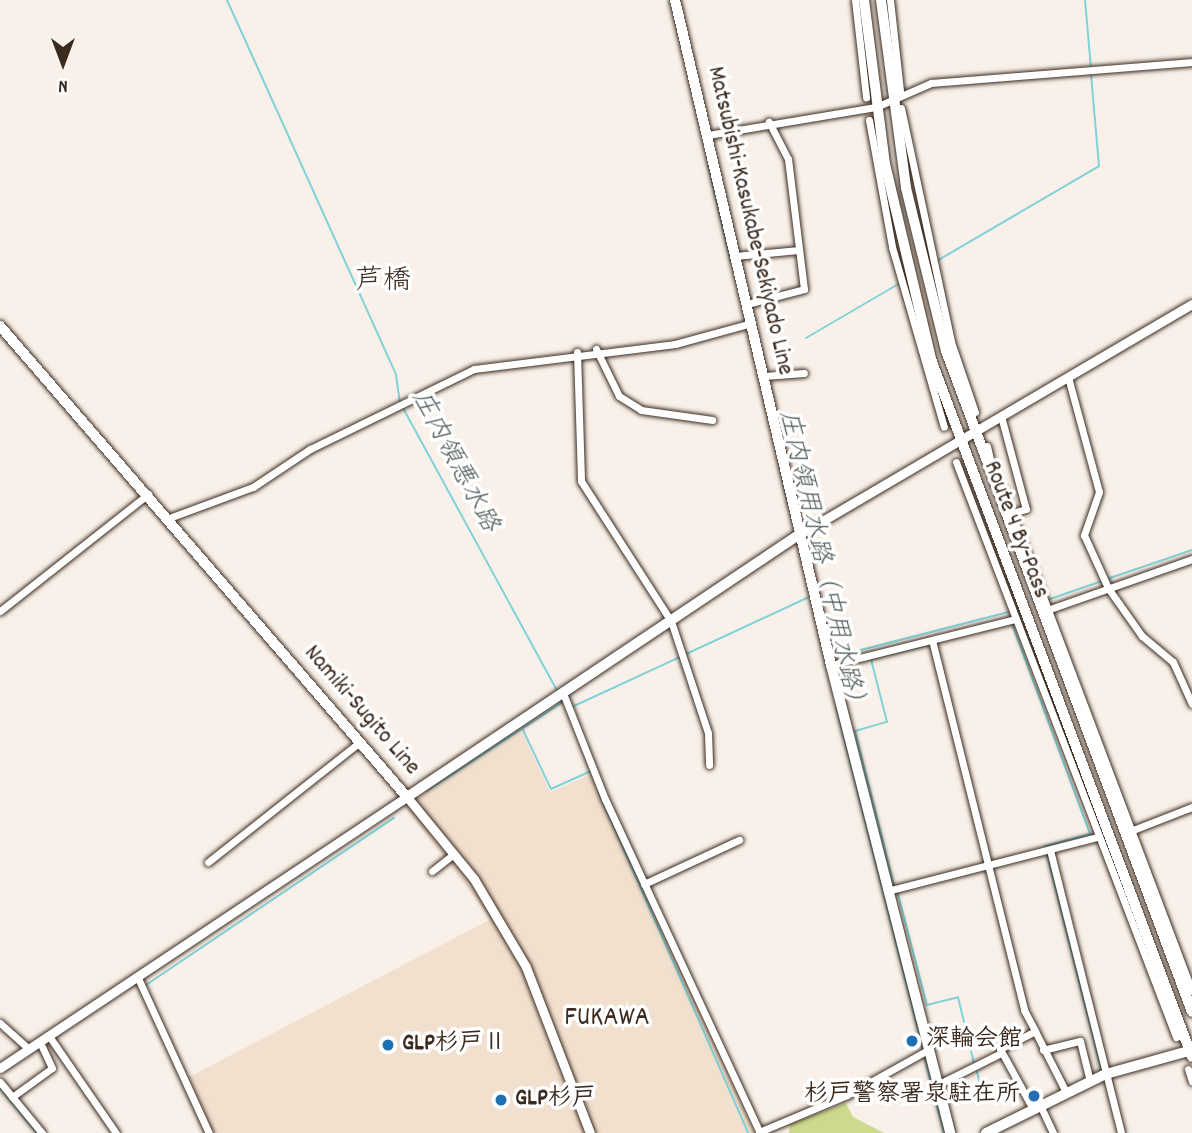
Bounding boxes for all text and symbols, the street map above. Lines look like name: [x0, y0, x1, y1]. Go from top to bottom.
north arrow: [28, 28, 98, 98]
street label: Matsubishi-Kasukabe-Sekiyado Line: [699, 64, 799, 378]
text: N: [58, 71, 68, 98]
district label: 芦橋: [355, 266, 411, 300]
water label: 庄内領悪水路: [404, 386, 504, 538]
water label: 庄内領用水路（中用水路）: [771, 407, 871, 719]
street label: Route 4 By-Pass: [976, 457, 1054, 603]
street label: Namiki-Sugito Line: [297, 640, 425, 782]
district label: FUKAWA: [559, 1002, 655, 1036]
place label: 深輪会館: [926, 1027, 1022, 1055]
place label: GLP杉戸Ⅱ: [402, 1031, 507, 1059]
marker: 深輪会館: [904, 1033, 920, 1049]
marker: GLP杉戸Ⅱ: [380, 1037, 396, 1053]
place label: 杉戸警察署泉駐在所: [804, 1082, 1020, 1110]
place label: GLP杉戸: [515, 1086, 596, 1114]
marker: 杉戸警察署泉駐在所: [1026, 1088, 1042, 1104]
marker: GLP杉戸: [493, 1092, 509, 1108]

